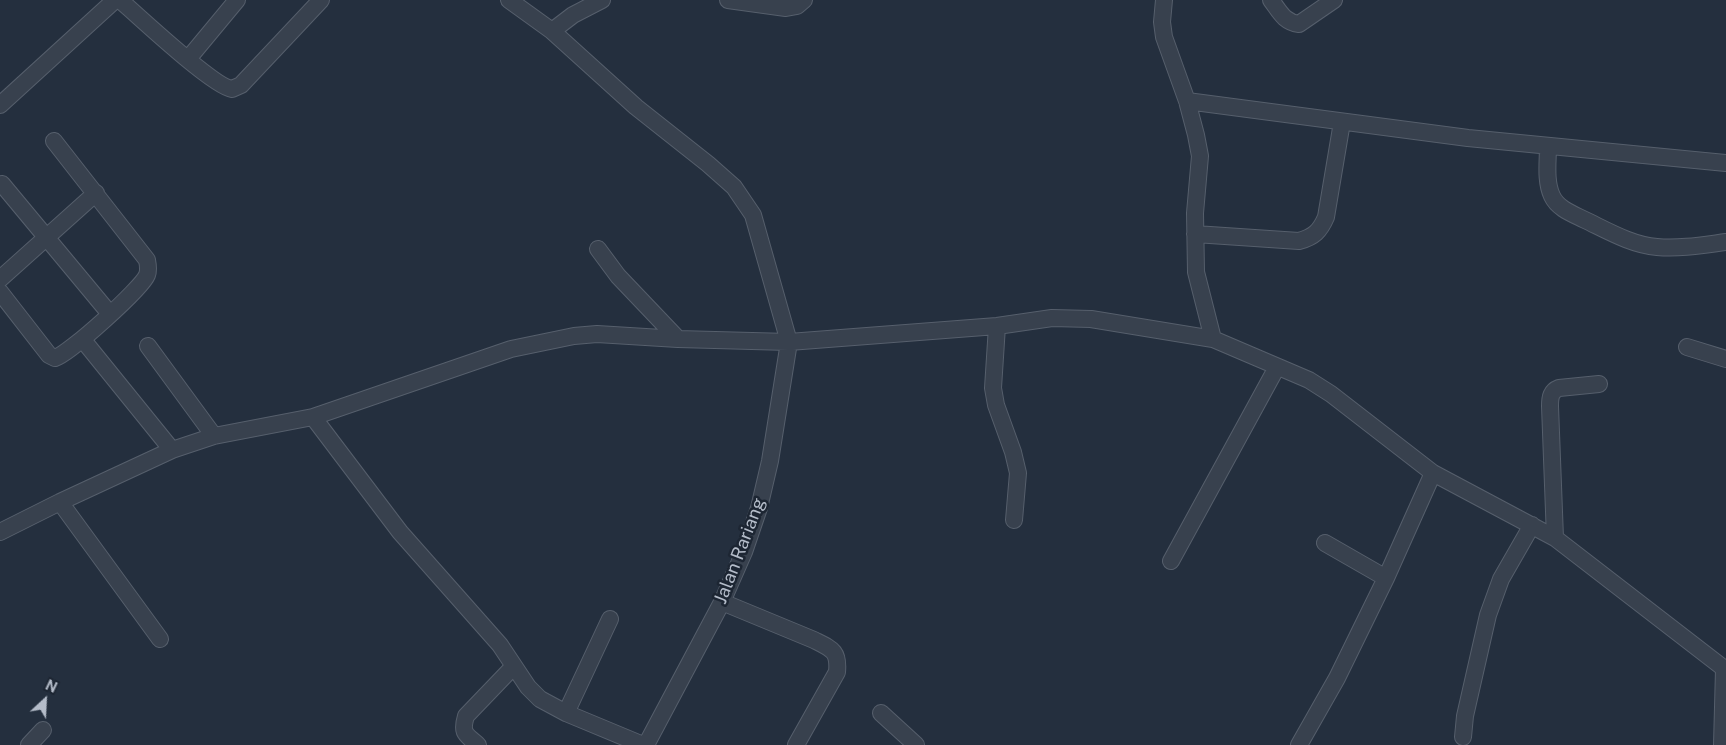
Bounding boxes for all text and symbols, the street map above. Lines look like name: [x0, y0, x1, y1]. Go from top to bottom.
street label: Jalan Rariang: [710, 495, 770, 607]
north arrow: [20, 675, 70, 725]
text: N: [43, 677, 60, 696]

